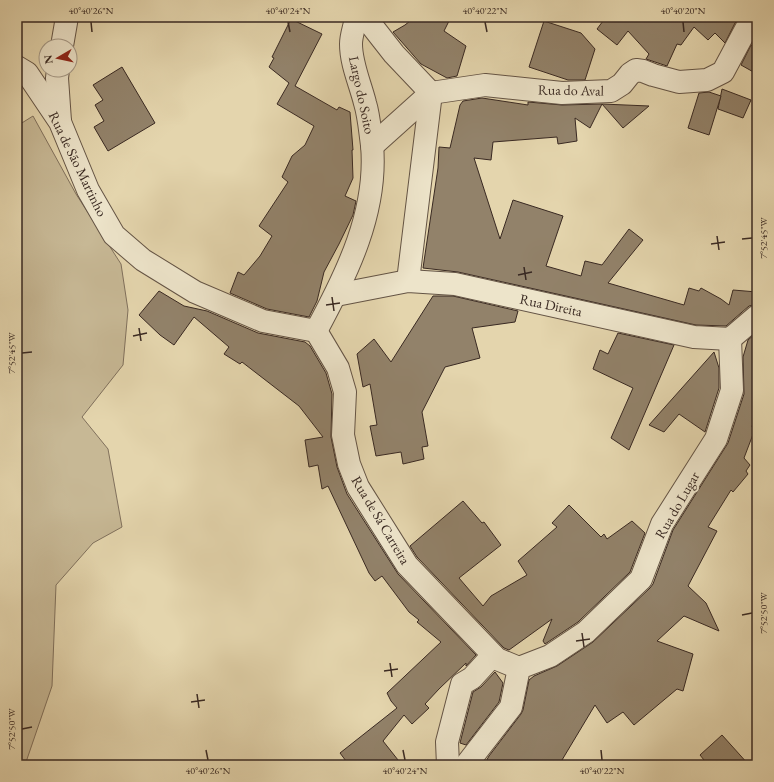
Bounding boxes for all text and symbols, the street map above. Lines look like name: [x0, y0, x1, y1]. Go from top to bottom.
text: 40°40'26"N: [69, 4, 114, 17]
text: 40°40'24"N: [266, 4, 311, 17]
text: 40°40'22"N: [463, 4, 508, 17]
text: 40°40'20"N: [661, 4, 706, 17]
north arrow: [38, 38, 78, 78]
text: N: [40, 54, 56, 65]
street label: Largo do Soito: [345, 54, 379, 136]
street label: Rua do Aval: [538, 80, 605, 100]
street label: Rua de São Martinho: [45, 108, 111, 220]
text: 7°52'45"W: [757, 216, 770, 259]
street label: Rua Direita: [518, 290, 584, 320]
text: 7°52'45"W: [5, 331, 18, 374]
street label: Rua do Lugar: [651, 468, 704, 542]
street label: Rua de Sá Carreira: [348, 472, 415, 568]
text: 7°52'50"W: [757, 591, 770, 634]
text: 7°52'50"W: [5, 707, 18, 750]
text: 40°40'26"N: [186, 764, 231, 777]
text: 40°40'24"N: [383, 764, 428, 777]
text: 40°40'22"N: [580, 764, 625, 777]

